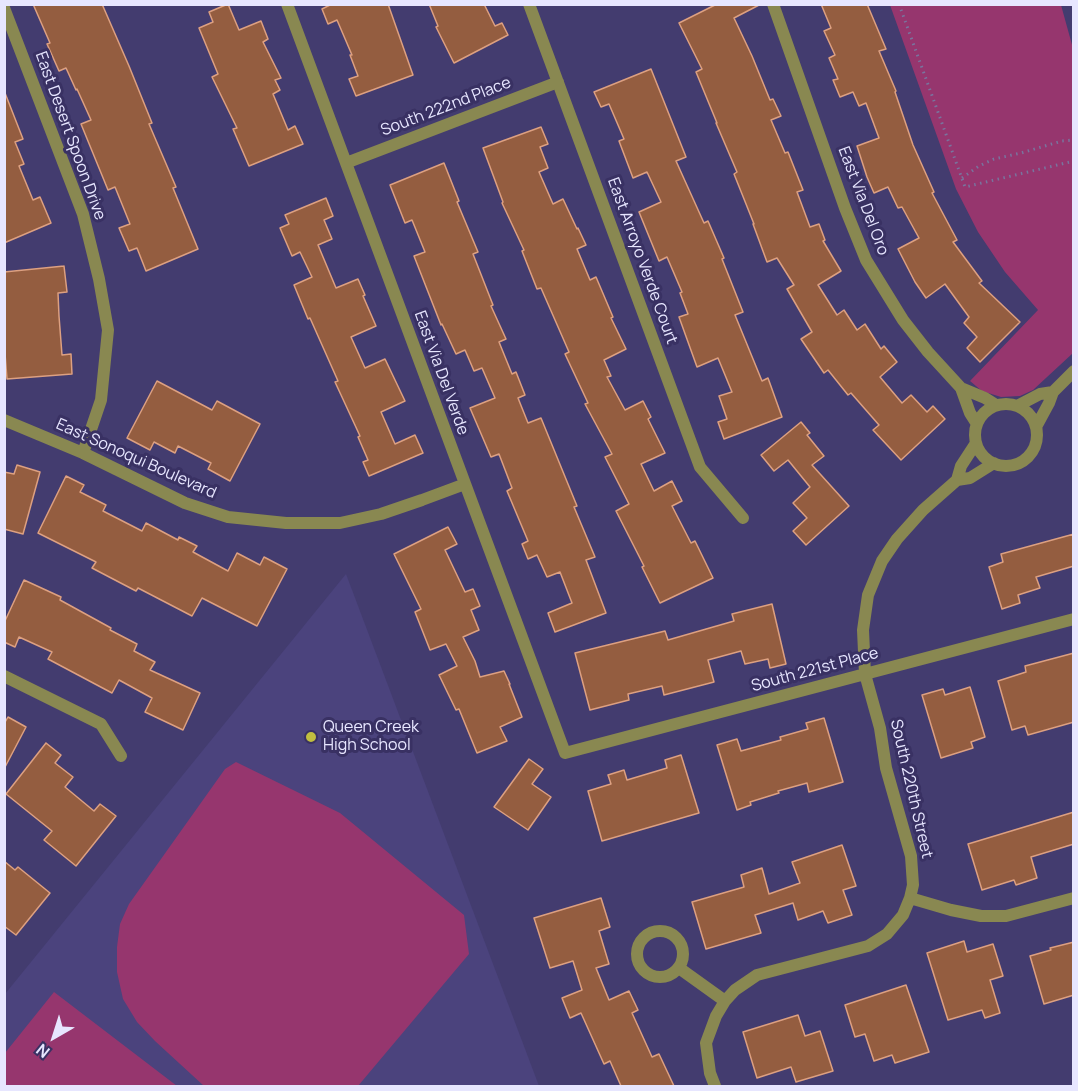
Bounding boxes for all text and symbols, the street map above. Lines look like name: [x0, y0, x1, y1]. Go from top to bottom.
street label: East Desert Spoon Drive: [31, 49, 109, 223]
street label: South 222nd Place: [378, 73, 514, 141]
street label: East Via Del Oro: [833, 144, 893, 258]
street label: East Arroyo Verde Court: [603, 175, 681, 347]
street label: East Via Del Verde: [410, 308, 472, 438]
street label: East Sonoqui Boulevard: [53, 415, 219, 503]
street label: South 221st Place: [749, 644, 881, 696]
place label: Queen Creek High School: [323, 718, 419, 756]
street label: South 220th Street: [886, 718, 936, 860]
marker: Queen Creek High School: [304, 730, 318, 744]
north arrow: [24, 1007, 84, 1067]
text: N: [31, 1039, 54, 1063]

